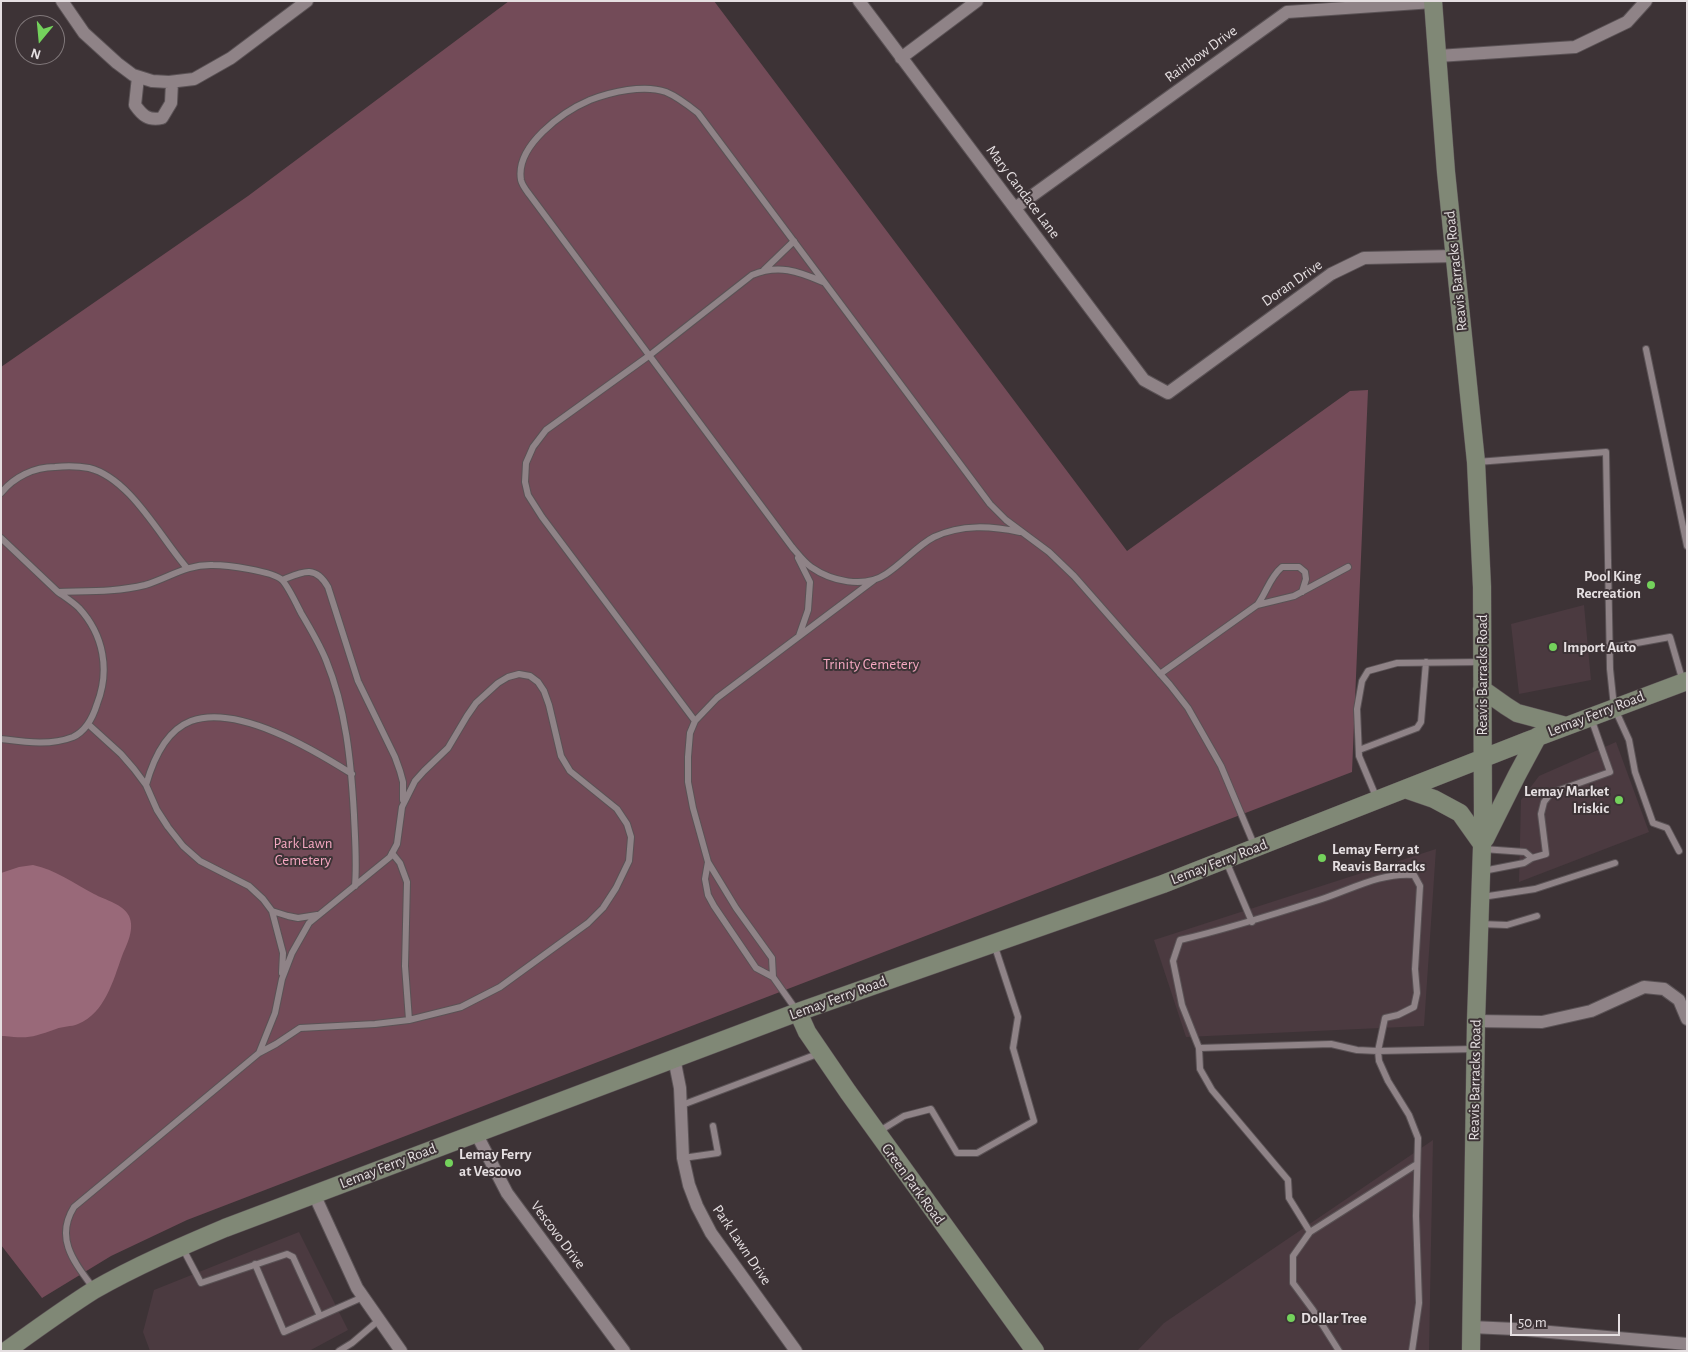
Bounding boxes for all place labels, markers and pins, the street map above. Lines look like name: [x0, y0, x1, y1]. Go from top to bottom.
place label: Pool King Recreation: [1576, 567, 1641, 602]
marker: Pool King Recreation: [1645, 579, 1657, 591]
place label: Import Auto: [1563, 638, 1636, 656]
marker: Import Auto: [1547, 641, 1559, 653]
place label: Lemay Market Iriskic: [1524, 782, 1609, 817]
marker: Lemay Market Iriskic: [1613, 794, 1625, 806]
place label: Lemay Ferry at Reavis Barracks: [1332, 840, 1425, 875]
marker: Lemay Ferry at Reavis Barracks: [1316, 852, 1328, 864]
place label: Lemay Ferry at Vescovo: [459, 1145, 531, 1180]
marker: Lemay Ferry at Vescovo: [443, 1157, 455, 1169]
place label: Dollar Tree: [1301, 1309, 1367, 1327]
marker: Dollar Tree: [1285, 1312, 1297, 1324]

